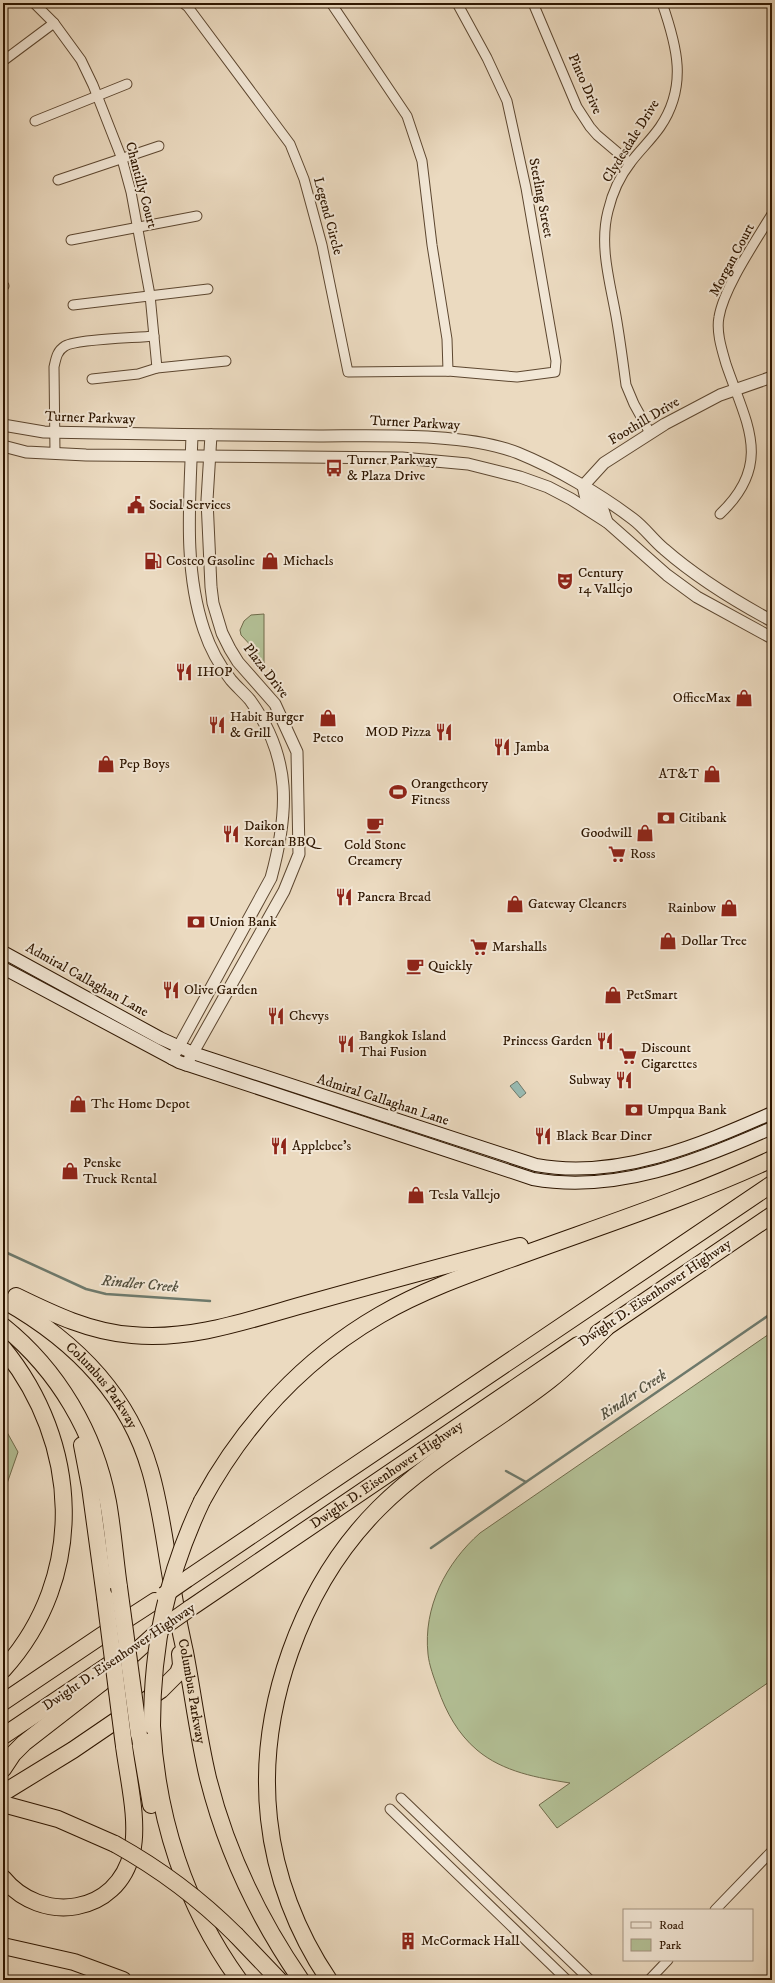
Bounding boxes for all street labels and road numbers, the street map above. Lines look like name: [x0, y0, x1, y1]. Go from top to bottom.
street label: Pinto Drive: [564, 51, 606, 117]
street label: Clydesdale Drive: [598, 96, 664, 186]
street label: Chantilly Court: [121, 140, 161, 231]
street label: Sterling Street: [524, 157, 558, 240]
street label: Legend Circle: [309, 175, 347, 257]
street label: Morgan Court: [705, 220, 759, 300]
street label: Foothill Drive: [605, 393, 683, 449]
street label: Turner Parkway: [45, 407, 136, 429]
street label: Turner Parkway: [369, 412, 461, 434]
street label: Plaza Drive: [239, 640, 293, 702]
street label: Admiral Callaghan Lane: [22, 939, 152, 1021]
street label: Admiral Callaghan Lane: [315, 1070, 451, 1130]
street label: Dwight D. Eisenhower Highway: [575, 1235, 735, 1351]
street label: Columbus Parkway: [62, 1338, 142, 1432]
street label: Dwight D. Eisenhower Highway: [307, 1416, 467, 1533]
street label: Dwight D. Eisenhower Highway: [39, 1599, 199, 1715]
street label: Columbus Parkway: [173, 1637, 210, 1746]

